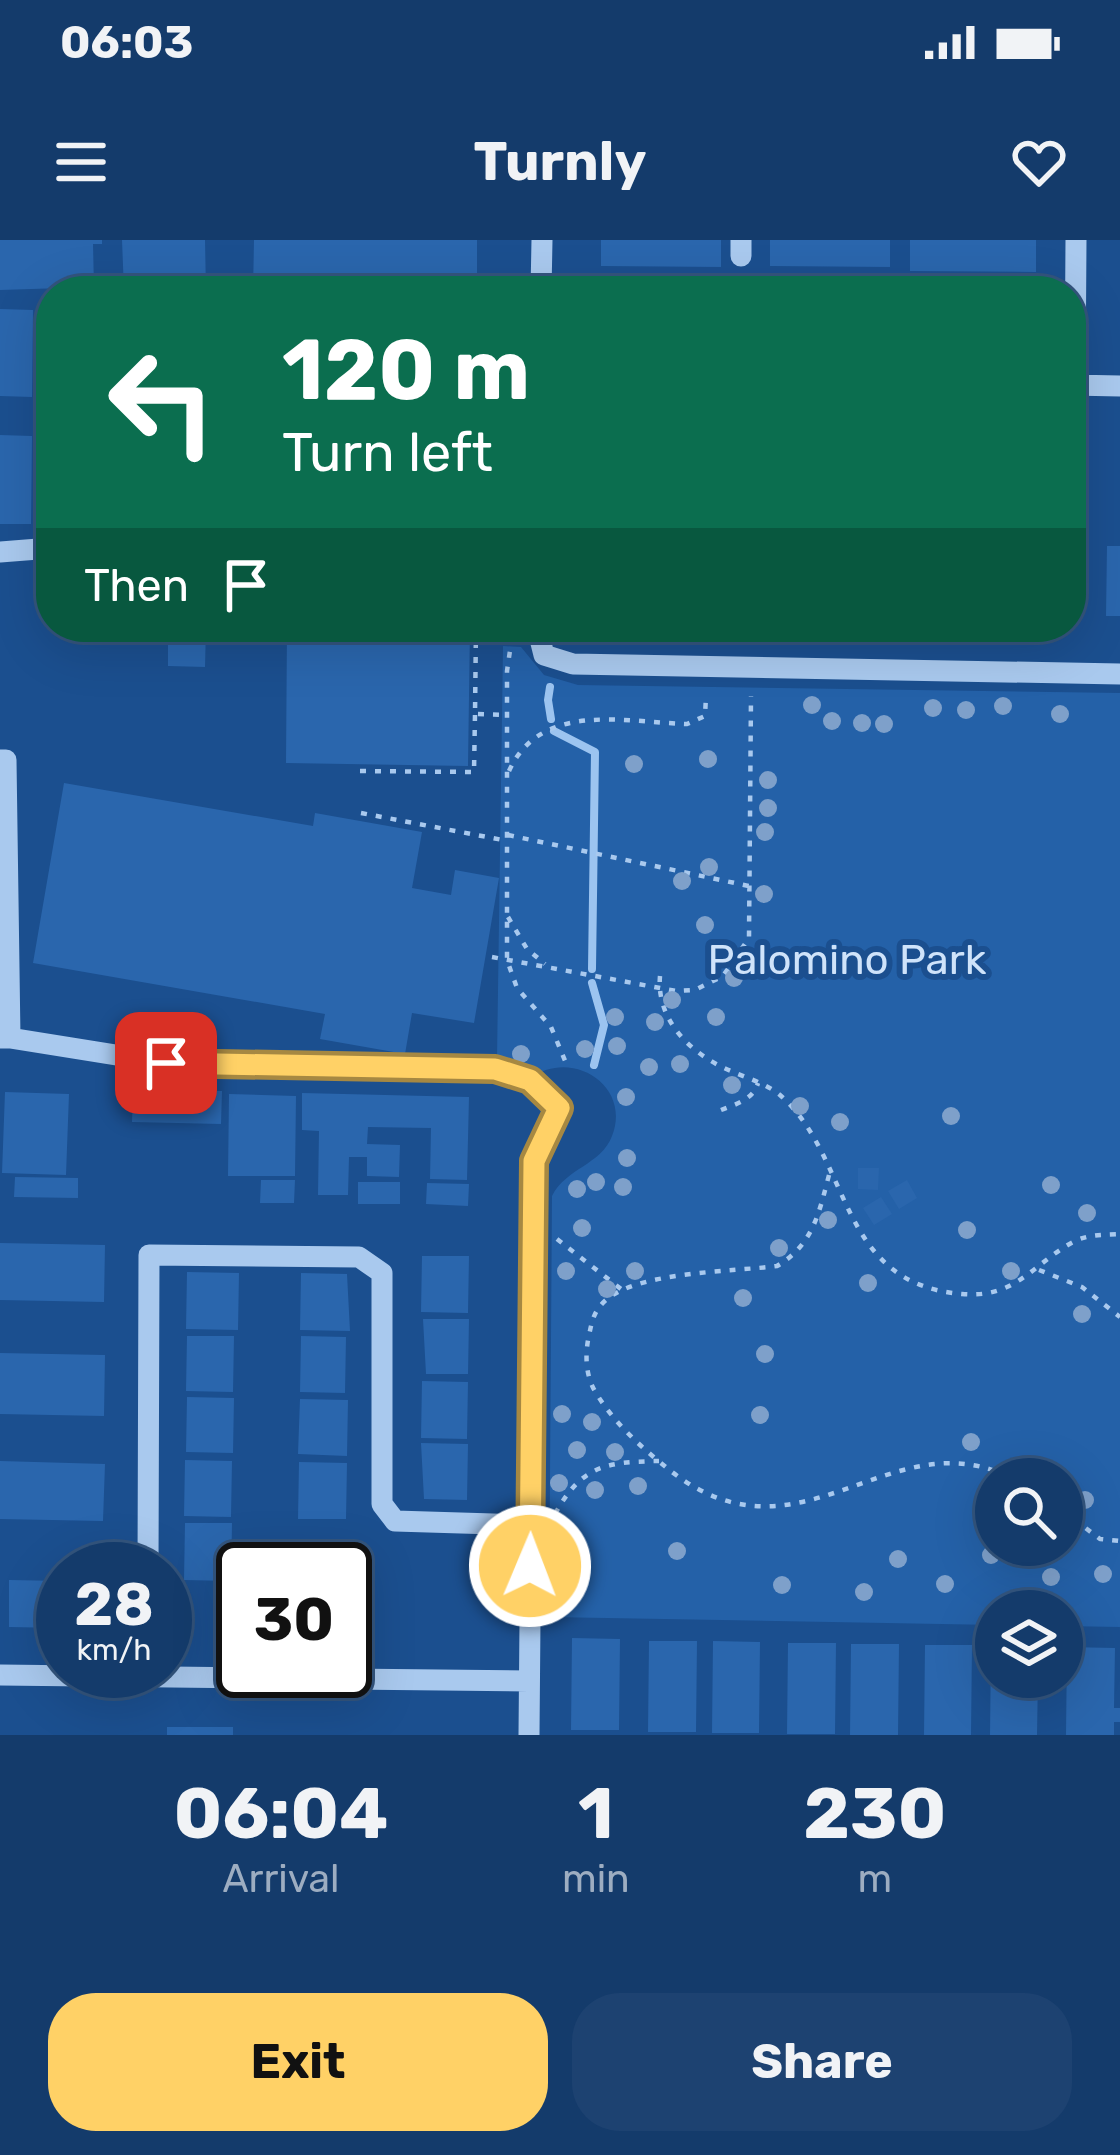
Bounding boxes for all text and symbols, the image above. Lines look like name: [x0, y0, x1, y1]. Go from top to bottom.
text: 06:03: [60, 16, 193, 69]
icon: menu: [48, 129, 114, 195]
icon: heart: [1006, 129, 1072, 195]
text: Turnly: [474, 130, 646, 194]
text: 120 m: [282, 320, 530, 420]
icon: left: [84, 324, 240, 480]
text: Turn left: [282, 421, 493, 485]
icon: arrive: [213, 552, 279, 618]
text: Then: [84, 559, 189, 612]
park label: Palomino Park: [708, 935, 987, 985]
pin: [115, 1012, 217, 1114]
icon: arrive: [133, 1030, 199, 1096]
map controls: [975, 1458, 1083, 1698]
button: search: [975, 1458, 1083, 1566]
position arrow: [467, 1503, 593, 1629]
speed limit sign: 30: [216, 1542, 372, 1698]
text: 28: [74, 1569, 154, 1640]
button: layers: [975, 1590, 1083, 1698]
text: km/h: [77, 1632, 151, 1668]
text: 06:04: [174, 1771, 389, 1856]
text: 1: [578, 1771, 614, 1856]
text: 230: [803, 1771, 946, 1856]
text: Arrival: [222, 1856, 340, 1902]
text: min: [562, 1856, 630, 1902]
text: m: [858, 1856, 892, 1902]
button: Exit: [48, 1993, 548, 2131]
button: Share: [572, 1993, 1072, 2131]

